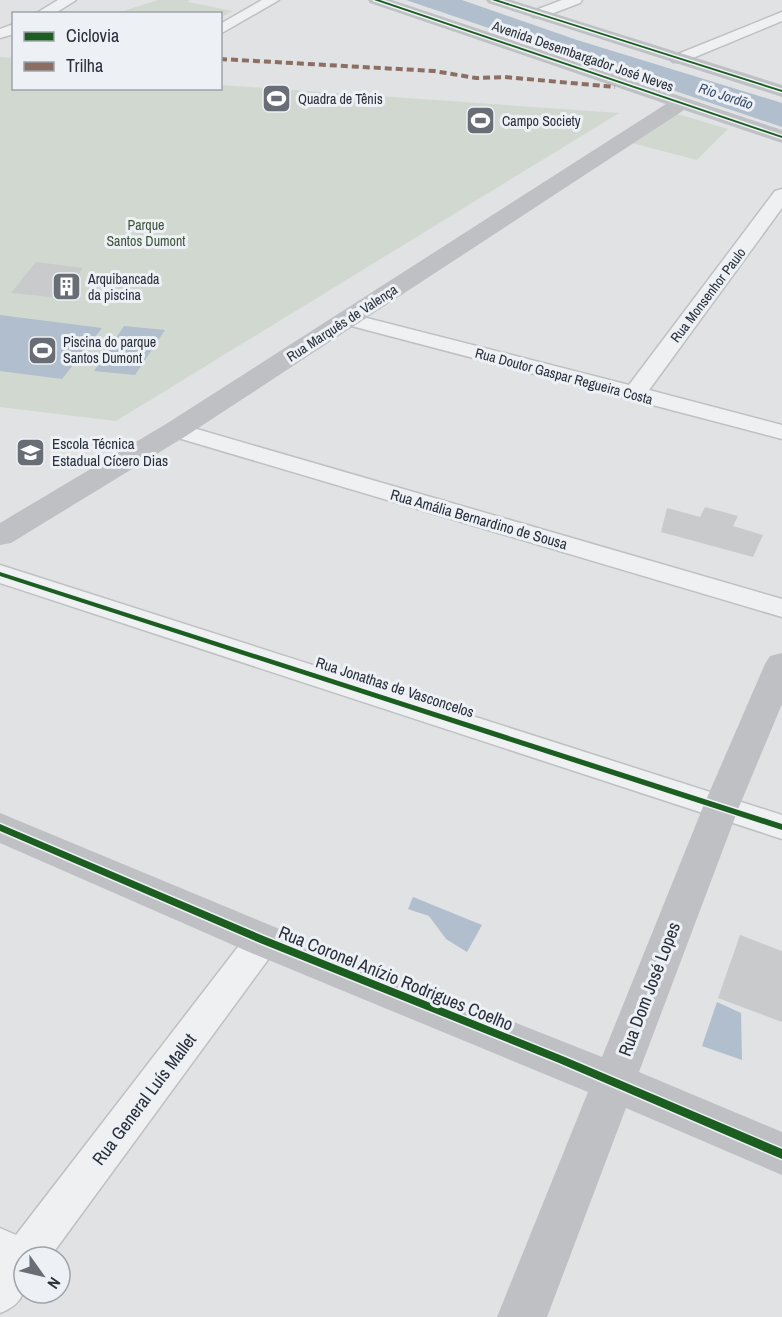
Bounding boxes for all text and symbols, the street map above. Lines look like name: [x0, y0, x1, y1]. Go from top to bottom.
legend: [12, 12, 222, 90]
street label: Avenida Desembargador José Neves: [489, 16, 676, 96]
text: Ciclovia: [66, 23, 119, 48]
text: Trilha: [66, 53, 103, 78]
water label: Rio Jordão: [697, 79, 755, 113]
sports icon: Quadra de Tênis: [261, 83, 293, 115]
place label: Quadra de Tênis: [298, 90, 383, 108]
sports icon: Campo Society: [465, 105, 497, 137]
place label: Campo Society: [502, 112, 581, 130]
park label: Parque Santos Dumont: [106, 216, 186, 250]
street label: Rua Monsenhor Paulo: [666, 244, 750, 346]
place label: Arquibancada da piscina: [87, 270, 160, 304]
building icon: Arquibancada da piscina: [51, 271, 83, 303]
street label: Rua Marquês de Valença: [283, 280, 401, 366]
place label: Piscina do parque Santos Dumont: [63, 333, 156, 367]
sports icon: Piscina do parque Santos Dumont: [26, 334, 58, 366]
street label: Rua Doutor Gaspar Regueira Costa: [473, 344, 655, 409]
place label: Escola Técnica Estadual Cícero Dias: [52, 433, 168, 471]
school or university icon: Escola Técnica Estadual Cícero Dias: [15, 436, 47, 468]
street label: Rua Amália Bernardino de Sousa: [388, 484, 570, 554]
street label: Rua Jonathas de Vasconcelos: [313, 651, 477, 723]
street label: Rua Dom José Lopes: [612, 918, 686, 1060]
street label: Rua Coronel Anízio Rodrigues Coelho: [275, 919, 517, 1037]
street label: Rua General Luís Mallet: [86, 1028, 202, 1170]
north arrow: [12, 1245, 72, 1305]
text: N: [43, 1273, 66, 1293]

